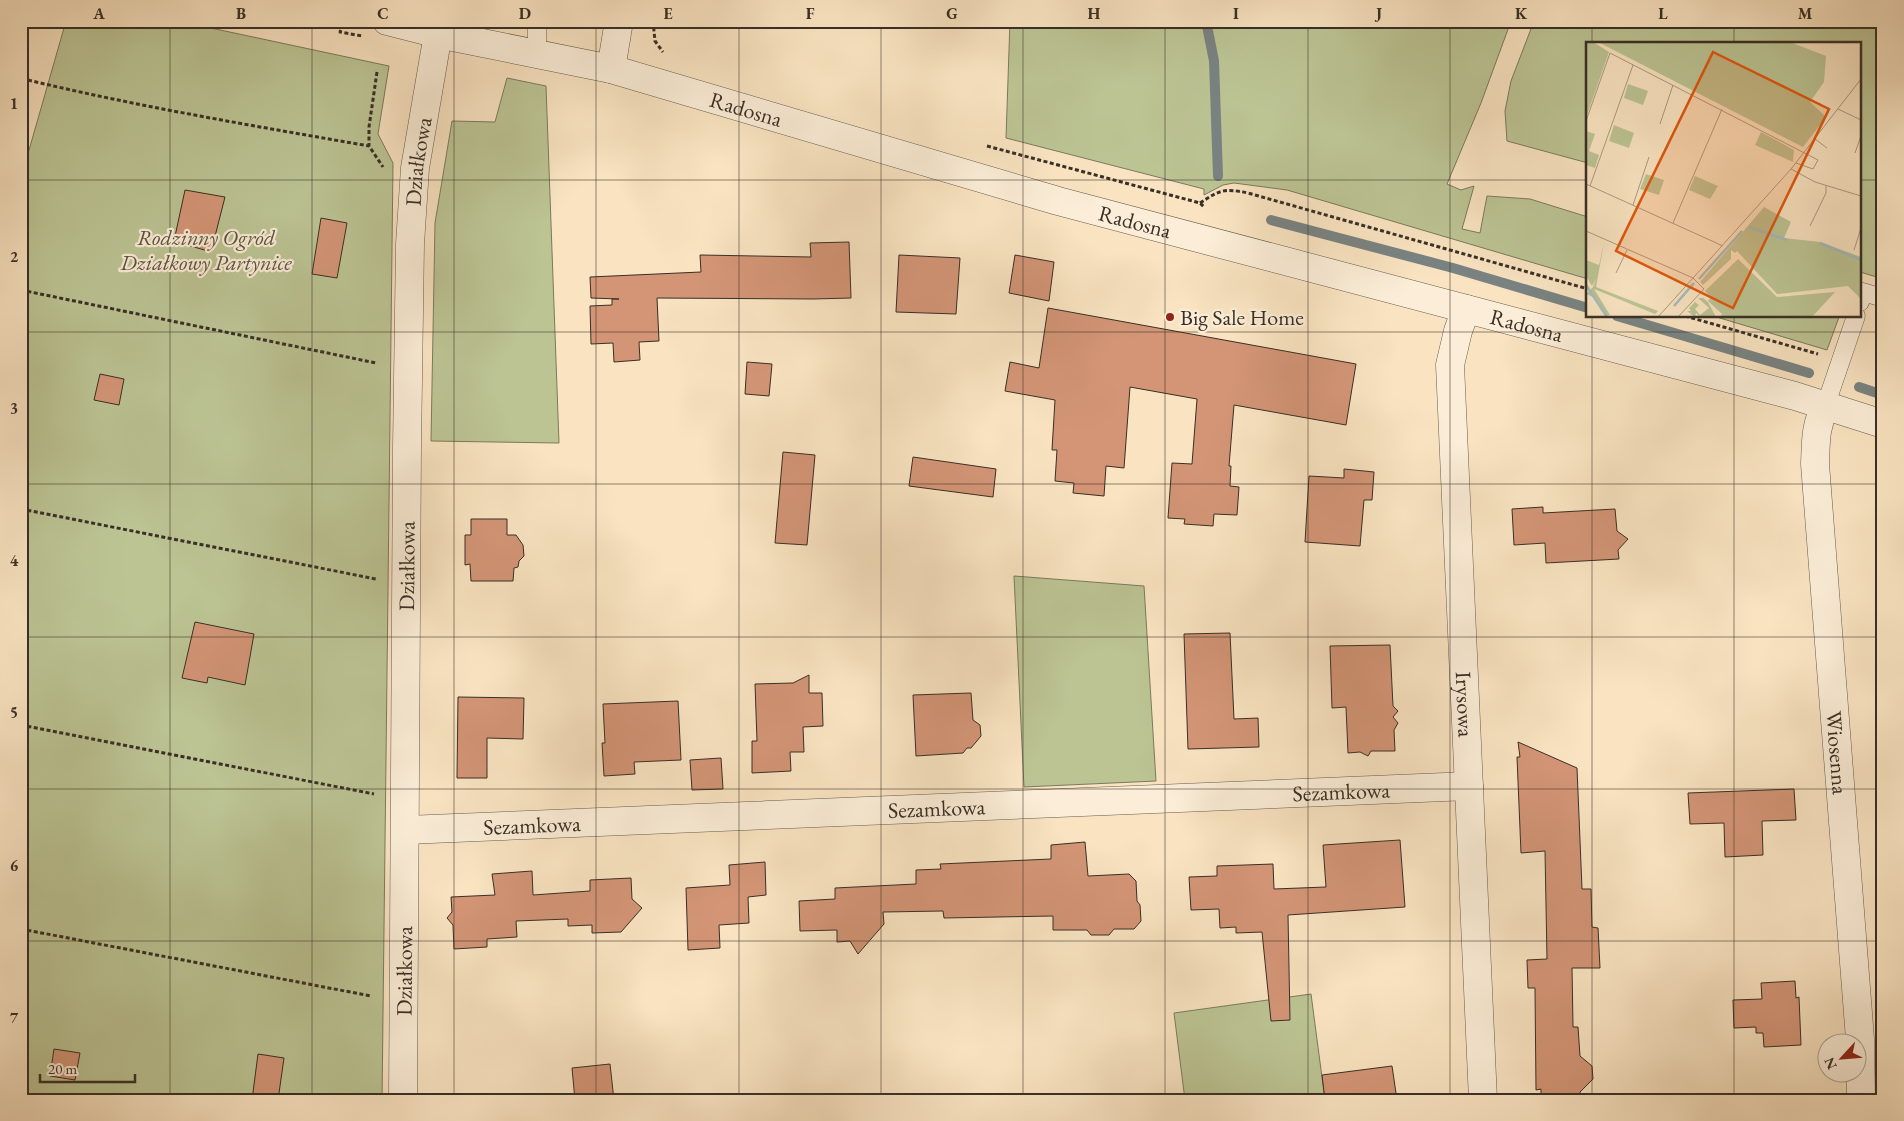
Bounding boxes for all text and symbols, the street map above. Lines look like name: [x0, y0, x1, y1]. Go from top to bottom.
text: A: [92, 3, 105, 24]
text: B: [236, 3, 246, 24]
text: C: [377, 3, 389, 24]
text: D: [519, 3, 531, 24]
text: E: [663, 3, 673, 24]
text: F: [806, 3, 815, 24]
text: G: [946, 3, 958, 24]
text: H: [1088, 3, 1101, 24]
text: I: [1233, 3, 1239, 24]
text: J: [1374, 3, 1382, 24]
text: K: [1515, 3, 1528, 24]
text: L: [1658, 3, 1668, 24]
text: M: [1798, 3, 1813, 24]
inset map: [1586, 42, 1862, 318]
street label: Radosna: [706, 85, 786, 133]
text: 1: [10, 93, 18, 114]
street label: Działkowa: [398, 114, 438, 207]
street label: Radosna: [1096, 198, 1175, 245]
park label: Rodzinny Ogród Działkowy Partynice: [119, 223, 292, 277]
text: 2: [10, 246, 19, 267]
street label: Radosna: [1487, 302, 1566, 349]
place label: Big Sale Home: [1180, 303, 1304, 332]
marker: Big Sale Home: [1164, 311, 1176, 323]
text: 3: [10, 398, 18, 419]
street label: Działkowa: [392, 521, 421, 611]
text: 4: [10, 550, 19, 571]
street label: Irysowa: [1449, 671, 1481, 738]
text: 5: [10, 702, 18, 723]
street label: Wiosenna: [1820, 710, 1855, 796]
street label: Sezamkowa: [1292, 775, 1391, 808]
street label: Sezamkowa: [887, 792, 986, 825]
street label: Sezamkowa: [483, 808, 581, 841]
text: 6: [10, 855, 19, 876]
street label: Działkowa: [389, 926, 419, 1016]
text: 7: [10, 1007, 19, 1028]
north arrow: [1816, 1034, 1866, 1084]
scale bar: [40, 1051, 135, 1083]
text: N: [1819, 1054, 1841, 1073]
text: 20 m: [48, 1059, 77, 1078]

